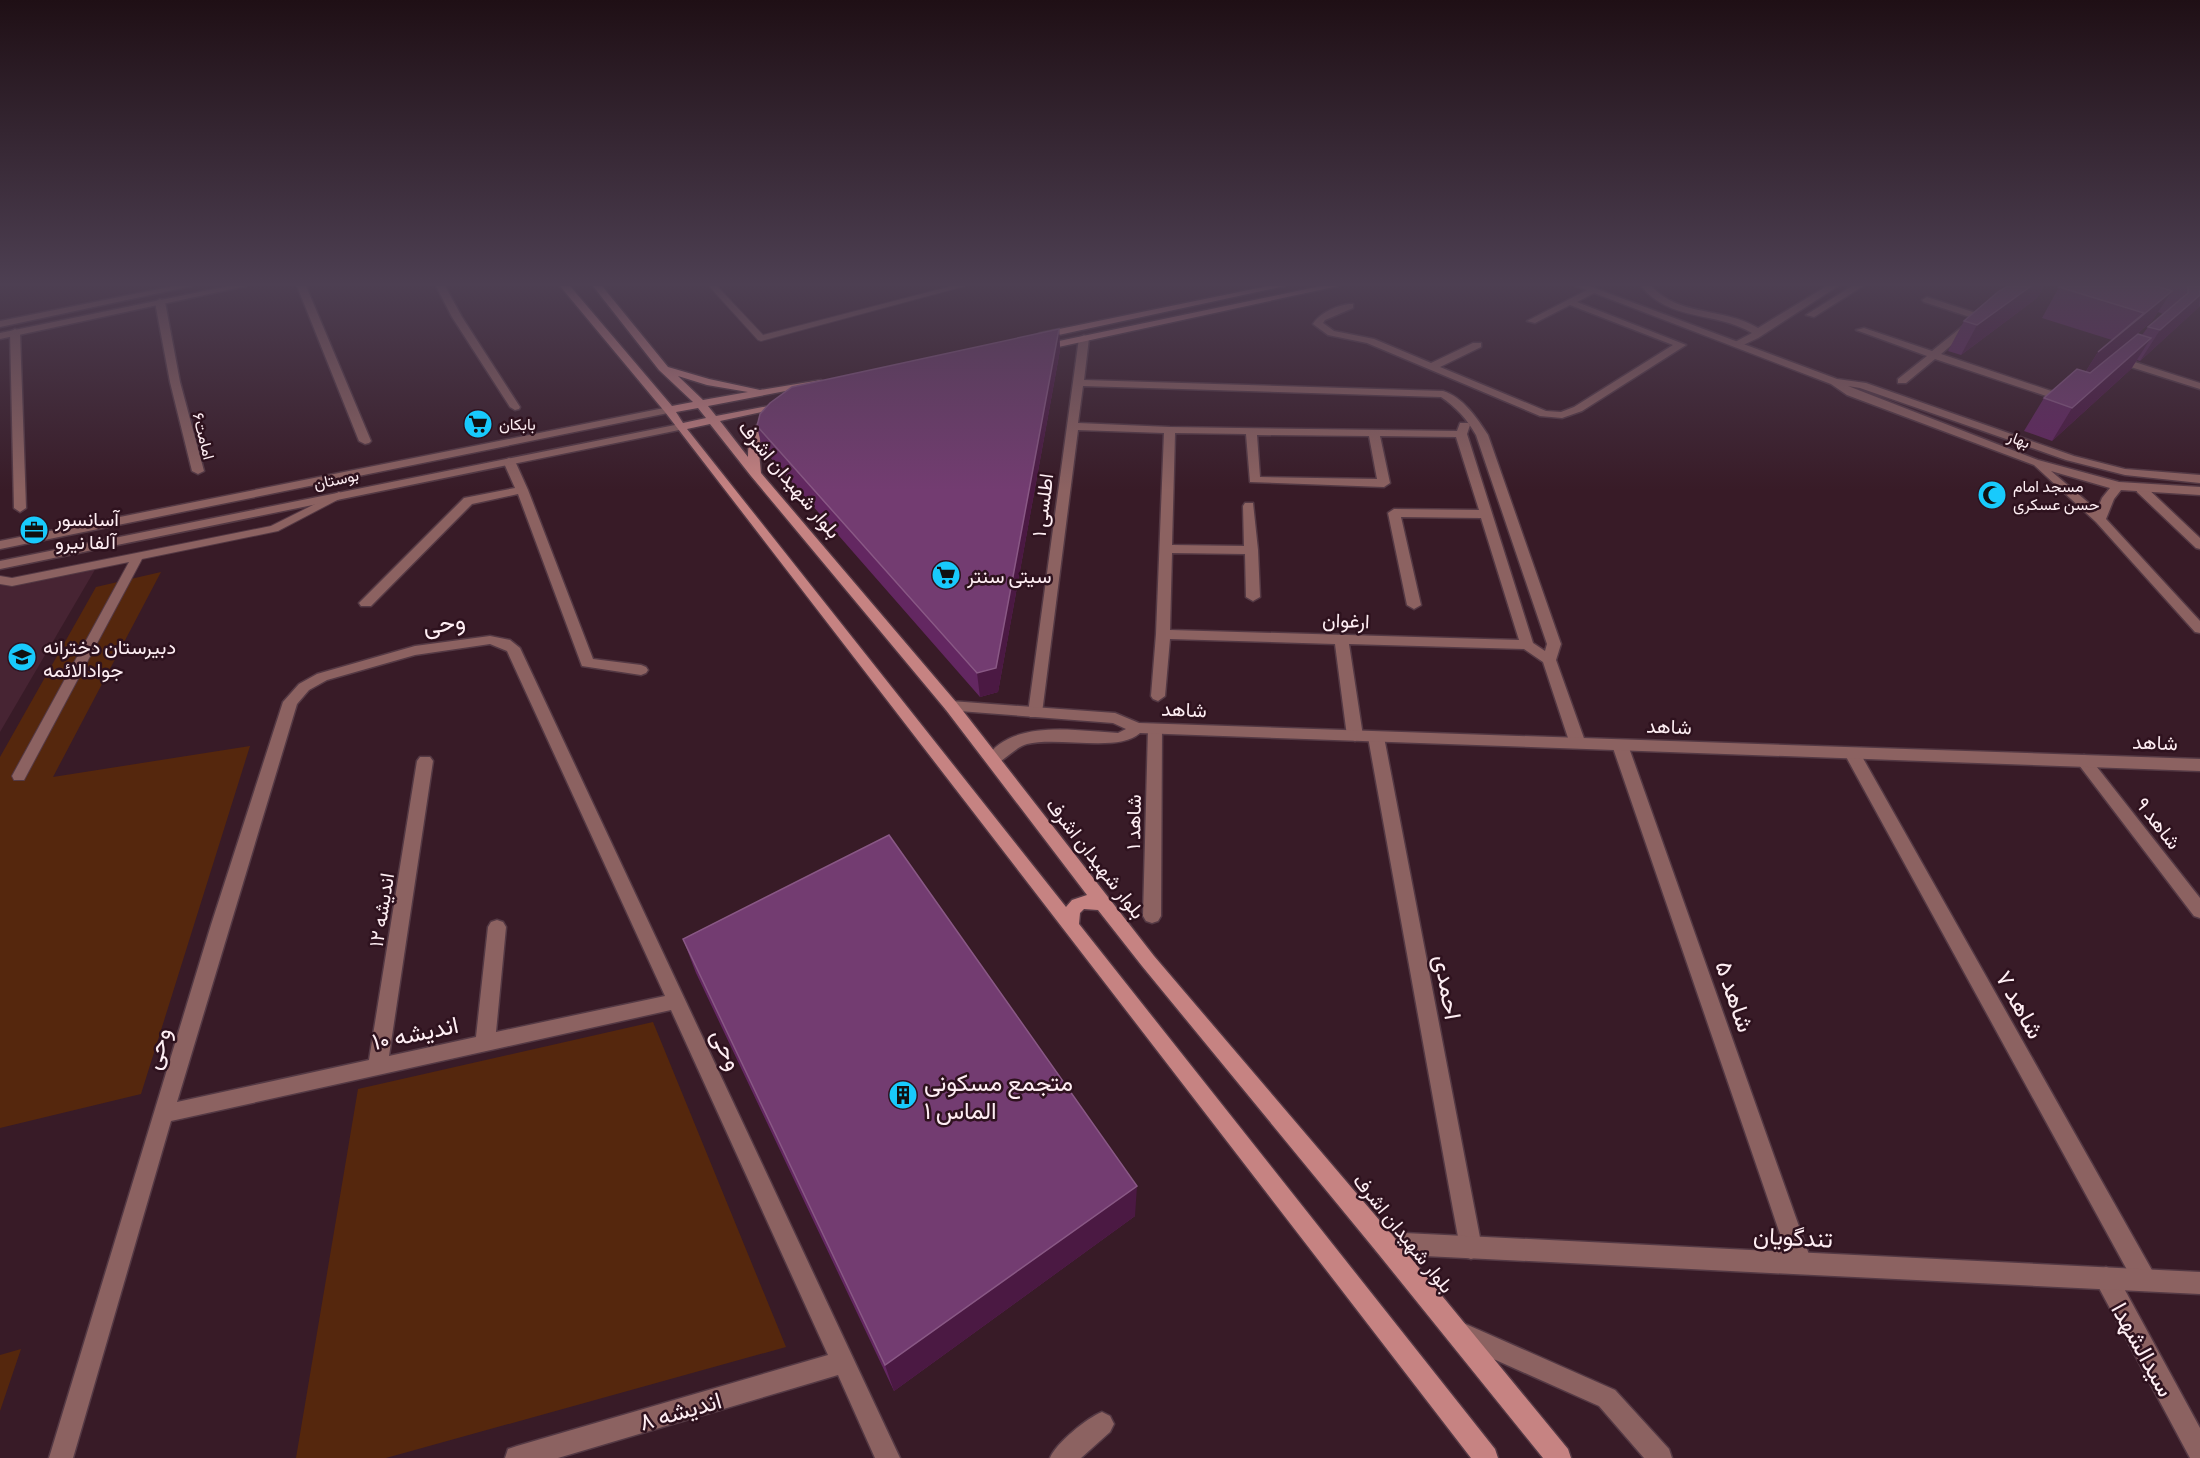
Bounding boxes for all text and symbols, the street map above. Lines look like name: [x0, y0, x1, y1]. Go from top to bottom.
supermarket icon: بابکان: [462, 408, 494, 440]
street label: امامت۶: [188, 410, 220, 462]
place label: بابکان: [499, 413, 536, 435]
street label: بلوار شهیدان اشرف: [733, 414, 847, 544]
street label: بهار: [2004, 424, 2033, 453]
street label: بوستان: [311, 464, 361, 494]
street label: اطلسی ۱: [1025, 472, 1059, 538]
place label: مسجد امام حسن عسکری: [2013, 475, 2100, 515]
mosque icon: مسجد امام حسن عسکری: [1976, 479, 2008, 511]
place label: آسانسور آلفا نيرو: [54, 505, 120, 555]
office icon: آسانسور آلفا نيرو: [18, 514, 50, 546]
supermarket icon: سیتی سنتر: [930, 559, 962, 591]
place label: سیتی سنتر: [966, 562, 1052, 589]
street label: وحی: [421, 603, 467, 641]
street label: ارغوان: [1322, 606, 1370, 634]
place label: دبیرستان دخترانه جوادالائمه: [43, 633, 176, 683]
school or university icon: دبیرستان دخترانه جوادالائمه: [6, 641, 38, 673]
street label: شاهد: [1161, 695, 1207, 723]
street label: شاهد: [1646, 712, 1692, 740]
street label: شاهد: [2132, 728, 2178, 756]
street label: شاهد ۹: [2130, 791, 2188, 855]
street label: بلوار شهیدان اشرف: [1040, 792, 1152, 924]
street label: شاهد ۱: [1119, 794, 1147, 850]
street label: اندیشه ۱۲: [362, 871, 400, 949]
street label: احمدی: [1427, 952, 1471, 1022]
street label: شاهد ۵: [1708, 956, 1764, 1036]
street label: شاهد ۷: [1989, 964, 2053, 1044]
street label: اندیشه ۱۰: [369, 1007, 461, 1057]
street label: وحی: [134, 1023, 178, 1073]
street label: وحی: [704, 1023, 752, 1075]
place label: متجمع مسکونی الماس ۱: [924, 1065, 1073, 1126]
building icon: متجمع مسکونی الماس ۱: [887, 1079, 919, 1111]
street label: بلوار شهیدان اشرف: [1347, 1168, 1461, 1298]
street label: تندگویان: [1752, 1217, 1834, 1255]
street label: سیدالشهدا: [2104, 1296, 2184, 1402]
street label: اندیشه ۸: [635, 1383, 725, 1437]

